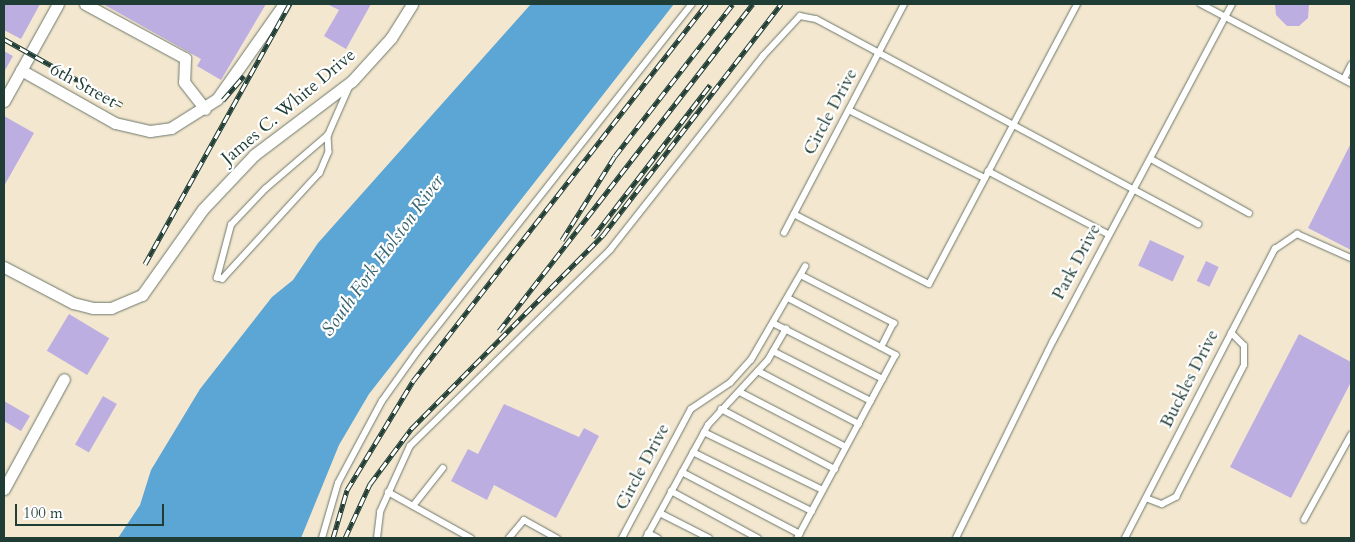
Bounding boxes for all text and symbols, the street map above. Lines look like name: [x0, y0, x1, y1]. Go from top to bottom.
street label: James C. White Drive: [218, 45, 360, 169]
street label: 6th Street: [46, 59, 120, 113]
street label: Circle Drive: [799, 65, 863, 159]
water label: South Fork Holston River: [317, 171, 449, 341]
street label: Park Drive: [1048, 220, 1106, 304]
street label: Buckles Drive: [1156, 326, 1224, 432]
street label: Circle Drive: [611, 420, 675, 514]
scale bar: [18, 494, 166, 526]
text: 100 m: [23, 503, 63, 523]

